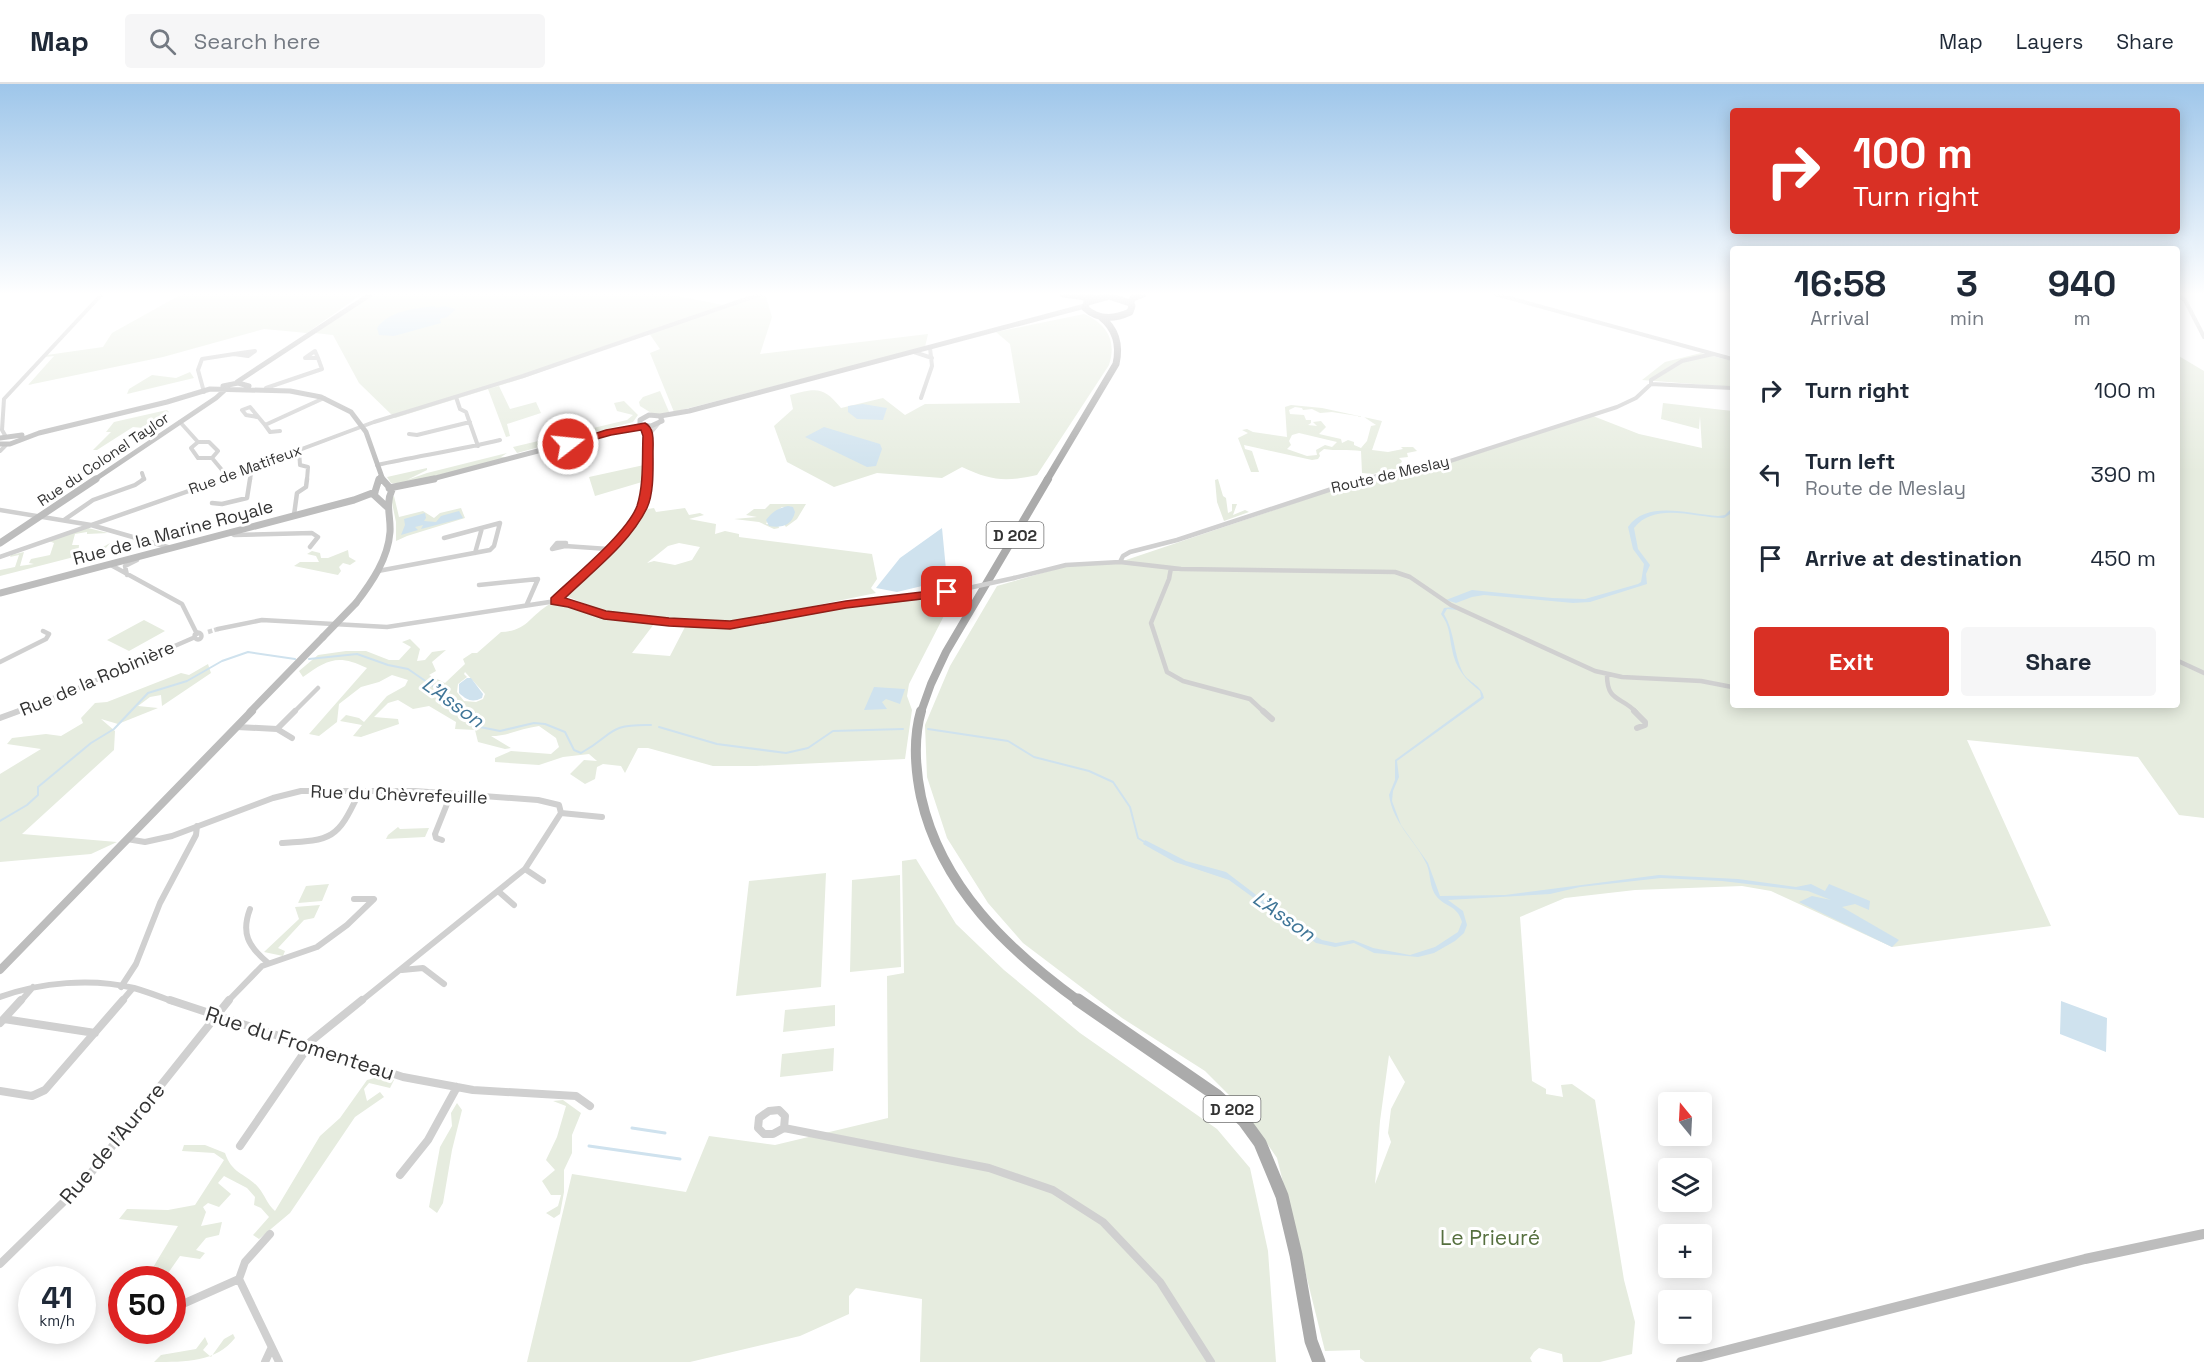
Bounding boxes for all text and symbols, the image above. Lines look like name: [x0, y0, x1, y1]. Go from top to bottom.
search box: [125, 14, 545, 68]
text: Map: [30, 23, 89, 59]
icon: search: [146, 25, 179, 58]
text: Search here: [194, 27, 321, 55]
text: Map: [1939, 28, 1983, 55]
text: Layers: [2016, 28, 2083, 55]
text: Share: [2116, 28, 2174, 55]
text: 100 m: [1853, 127, 1973, 180]
icon: right: [1754, 132, 1832, 210]
text: Turn right: [1853, 179, 1980, 214]
text: 16:58: [1794, 261, 1886, 307]
text: 3: [1956, 261, 1978, 307]
text: 940: [2048, 261, 2116, 307]
text: Arrival: [1810, 305, 1870, 331]
text: min: [1950, 305, 1984, 331]
text: m: [2073, 305, 2091, 331]
icon: right: [1754, 374, 1787, 407]
text: Turn right: [1805, 376, 1910, 404]
text: 100 m: [2094, 376, 2156, 404]
street label: Rue du Colonel Taylor: [33, 408, 173, 510]
position arrow: [536, 412, 600, 476]
street label: Rue de Matifeux: [186, 440, 304, 498]
text: Turn left: [1805, 447, 1895, 475]
street label: Route de Meslay: [1329, 451, 1451, 497]
icon: left: [1754, 458, 1787, 491]
text: 390 m: [2091, 460, 2156, 488]
text: Route de Meslay: [1805, 475, 1966, 501]
street label: Rue de la Marine Royale: [70, 494, 276, 570]
road number: D 202: [986, 522, 1044, 548]
icon: arrive: [1754, 542, 1787, 575]
text: Arrive at destination: [1805, 544, 2022, 572]
text: 450 m: [2090, 544, 2156, 572]
pin: [921, 566, 972, 617]
icon: arrive: [930, 575, 963, 608]
button: Exit: [1754, 627, 1949, 696]
button: Share: [1961, 627, 2156, 696]
street label: Rue de la Robinière: [16, 635, 178, 721]
water label: L'Asson: [417, 671, 490, 734]
street label: Rue du Chèvrefeuille: [310, 779, 488, 809]
water label: L'Asson: [1248, 885, 1321, 947]
street label: Rue du Fromenteau: [202, 1000, 398, 1086]
street label: Rue de l'Aurore: [53, 1077, 171, 1209]
north arrow: [1658, 1092, 1712, 1146]
map controls: [1658, 1092, 1712, 1344]
road number: D 202: [1204, 1096, 1260, 1122]
button: layers: [1658, 1158, 1712, 1212]
park label: Le Prieuré: [1440, 1224, 1540, 1251]
button: +: [1658, 1224, 1712, 1278]
speed limit sign: 50: [108, 1266, 186, 1344]
text: 41: [41, 1278, 73, 1317]
button: −: [1658, 1290, 1712, 1344]
text: km/h: [39, 1311, 75, 1330]

